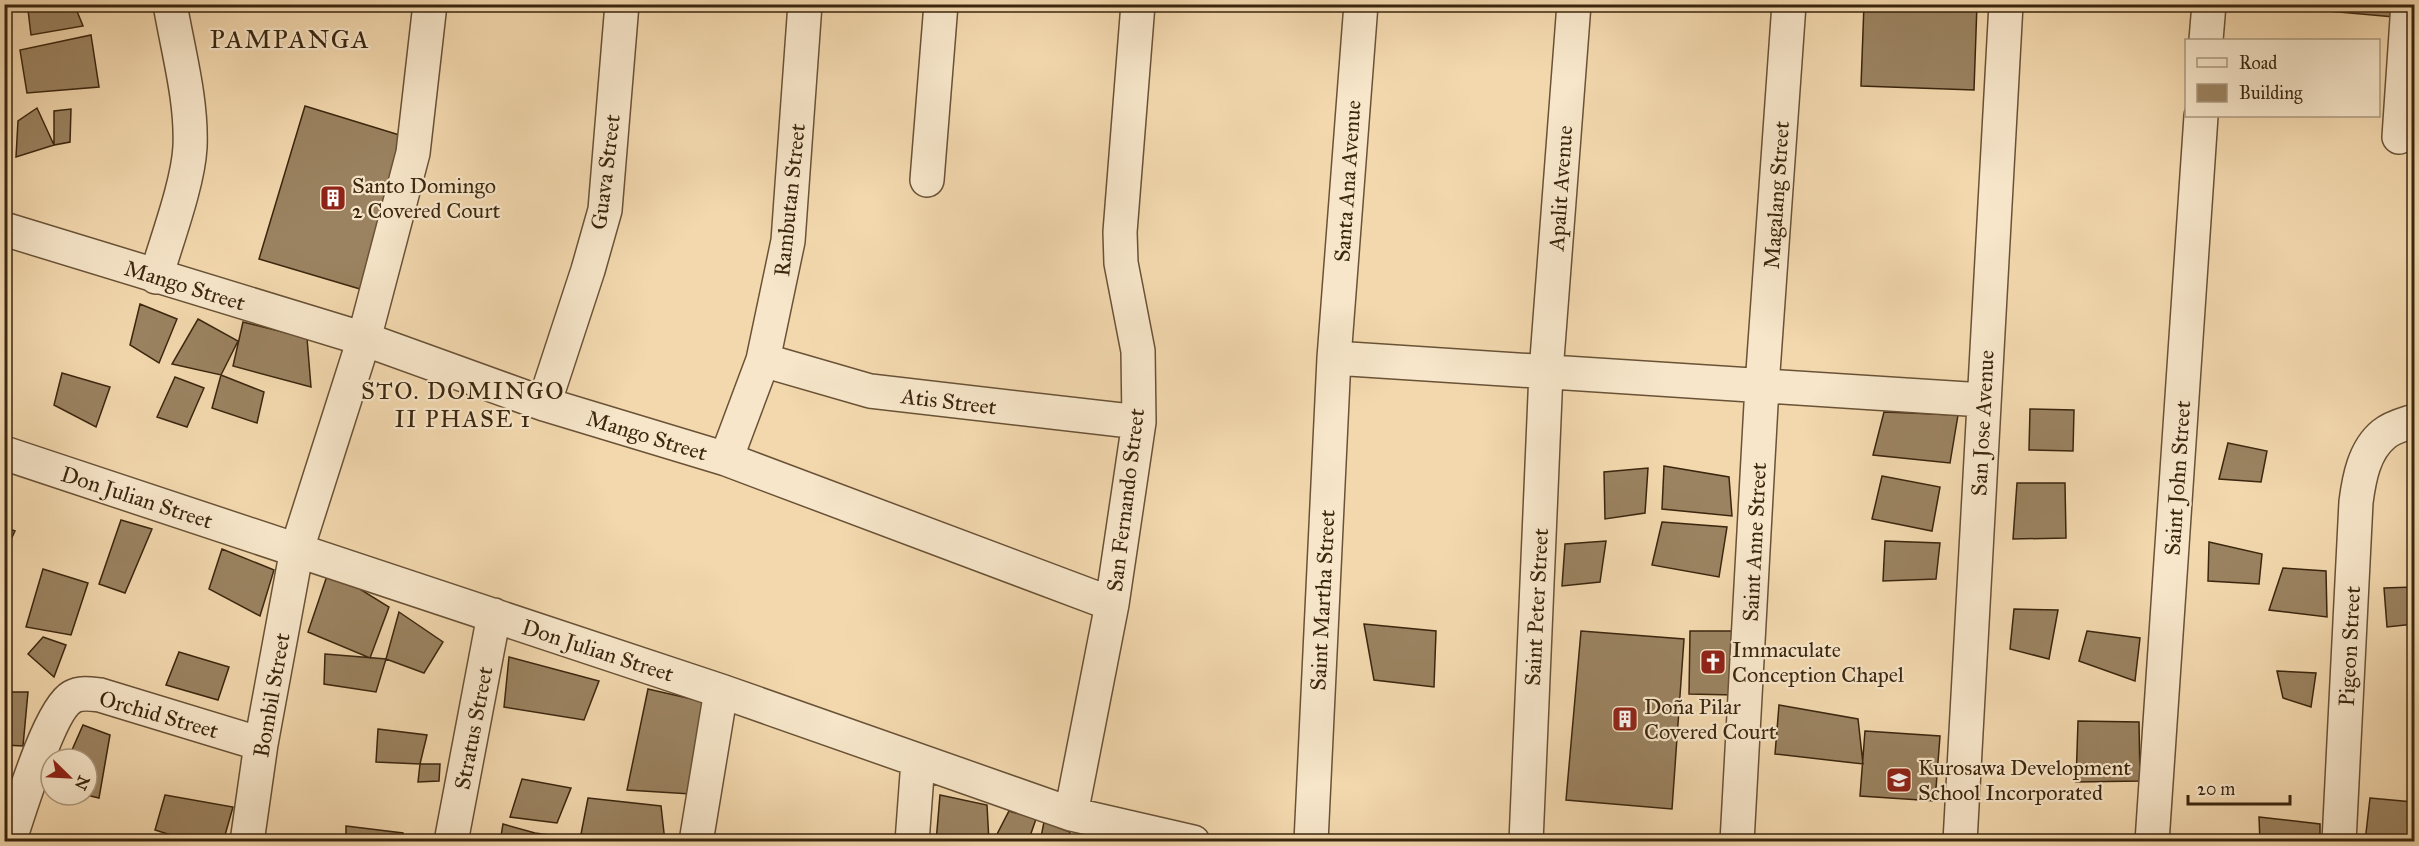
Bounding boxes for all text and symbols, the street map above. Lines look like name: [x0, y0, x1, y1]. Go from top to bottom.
district label: PAMPANGA: [210, 23, 370, 55]
legend: [2185, 39, 2380, 117]
text: Road: [2239, 52, 2277, 74]
text: Building: [2239, 82, 2303, 105]
street label: Santa Ana Avenue: [1328, 99, 1367, 263]
street label: Guava Street: [585, 113, 626, 231]
street label: Magalang Street: [1758, 120, 1795, 270]
street label: Rambutan Street: [768, 122, 811, 278]
street label: Apalit Avenue: [1543, 124, 1578, 253]
place label: Santo Domingo 2 Covered Court: [352, 172, 500, 224]
building icon: Santo Domingo 2 Covered Court: [318, 183, 348, 213]
street label: Mango Street: [121, 254, 249, 317]
street label: San Jose Avenue: [1965, 349, 2000, 497]
district label: STO. DOMINGO II PHASE 1: [361, 376, 565, 434]
street label: Atis Street: [899, 382, 998, 421]
street label: Saint John Street: [2159, 399, 2196, 557]
street label: Mango Street: [583, 404, 711, 467]
street label: San Fernando Street: [1101, 407, 1150, 593]
street label: Don Julian Street: [58, 460, 216, 535]
street label: Saint Anne Street: [1737, 461, 1772, 622]
street label: Saint Martha Street: [1304, 509, 1341, 691]
street label: Saint Peter Street: [1519, 527, 1554, 687]
street label: Pigeon Street: [2333, 585, 2366, 707]
street label: Don Julian Street: [519, 613, 677, 688]
street label: Bombil Street: [247, 630, 296, 760]
place label: Immaculate Conception Chapel: [1732, 636, 1904, 688]
church icon: Immaculate Conception Chapel: [1698, 647, 1728, 677]
street label: Stratus Street: [448, 664, 499, 792]
street label: Orchid Street: [96, 685, 222, 744]
place label: Doña Pilar Covered Court: [1644, 693, 1777, 745]
building icon: Doña Pilar Covered Court: [1610, 704, 1640, 734]
north arrow: [39, 747, 99, 807]
place label: Kurosawa Development School Incorporated: [1918, 754, 2131, 806]
school or university icon: Kurosawa Development School Incorporated: [1884, 765, 1914, 795]
scale bar: [2188, 768, 2290, 806]
text: N: [71, 773, 94, 793]
text: 20 m: [2197, 778, 2235, 800]

